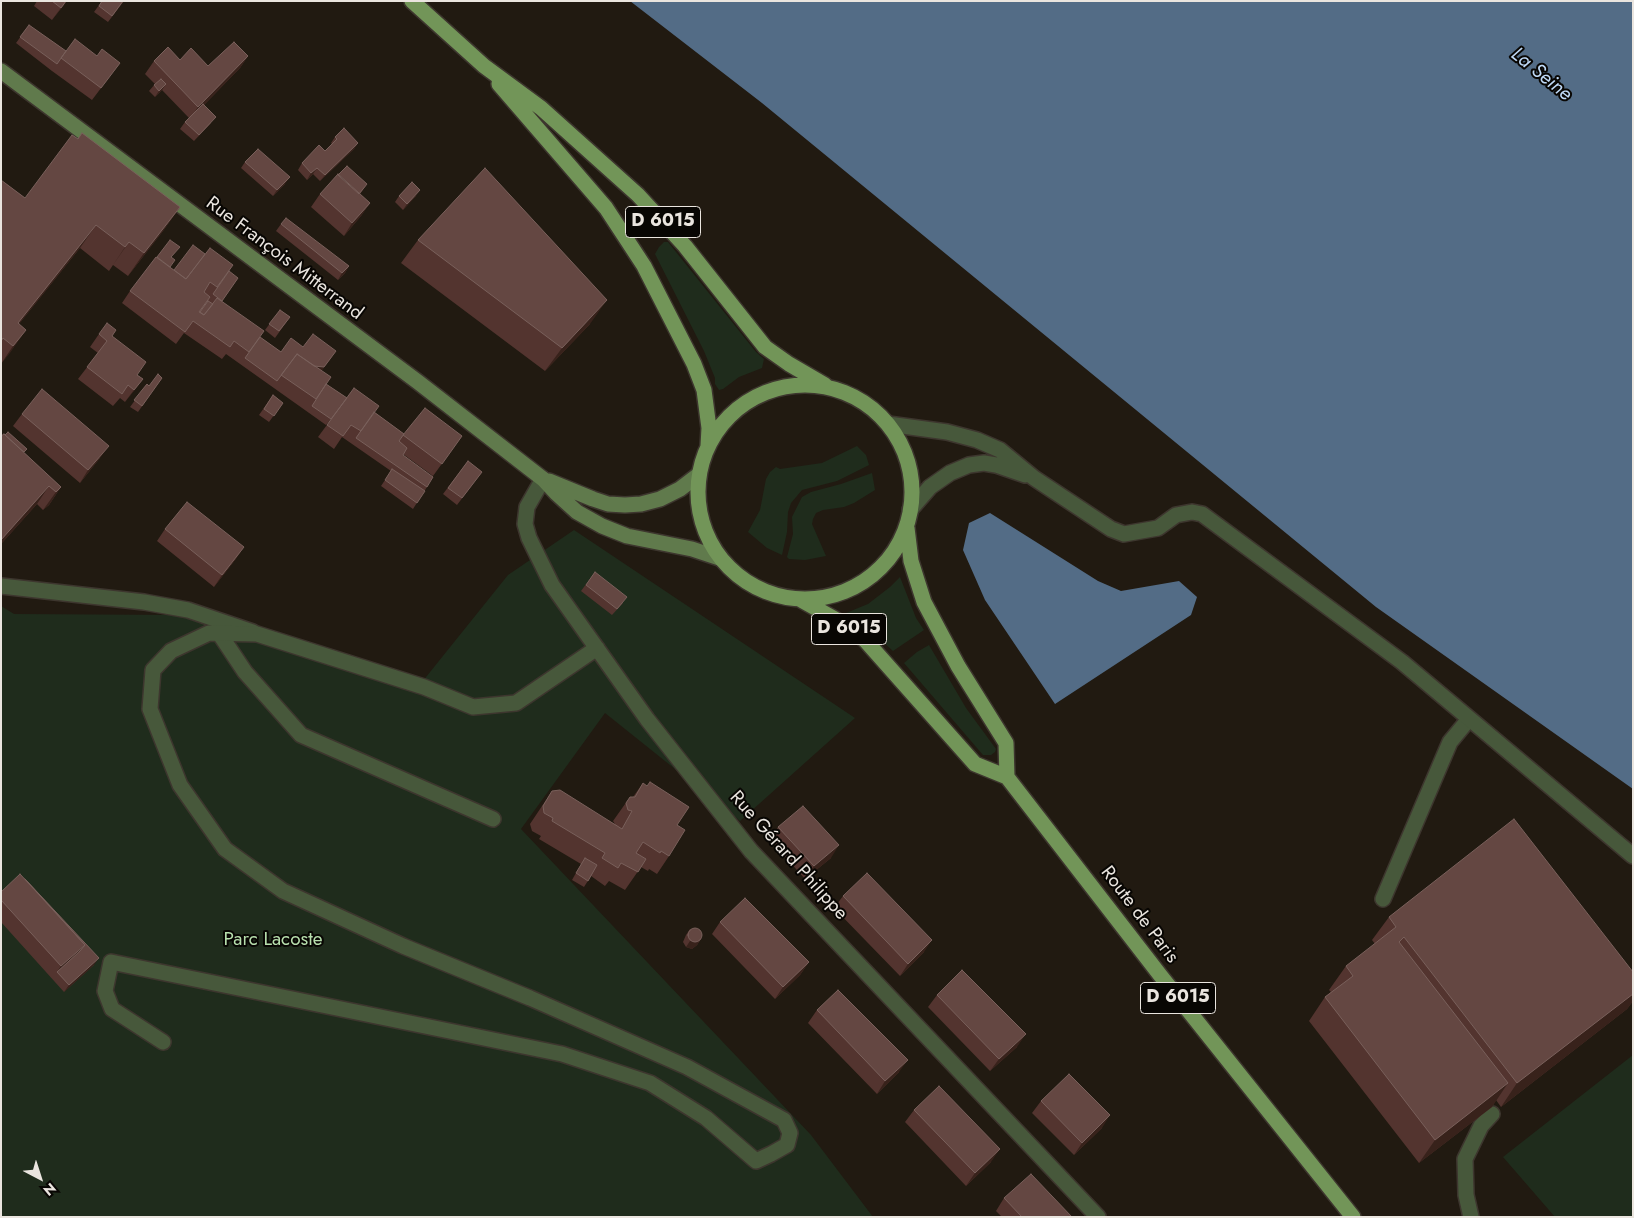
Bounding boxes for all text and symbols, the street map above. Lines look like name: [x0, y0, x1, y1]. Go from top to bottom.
water label: La Seine: [1506, 43, 1576, 107]
street label: Rue François Mitterrand: [201, 192, 367, 326]
road number: D 6015: [626, 206, 700, 238]
road number: D 6015: [812, 614, 886, 644]
street label: Rue Gérard Philippe: [724, 787, 852, 925]
street label: Route de Paris: [1095, 862, 1183, 968]
park label: Parc Lacoste: [223, 929, 323, 951]
road number: D 6015: [1140, 982, 1216, 1014]
north arrow: [15, 1153, 65, 1203]
text: N: [39, 1178, 60, 1201]

